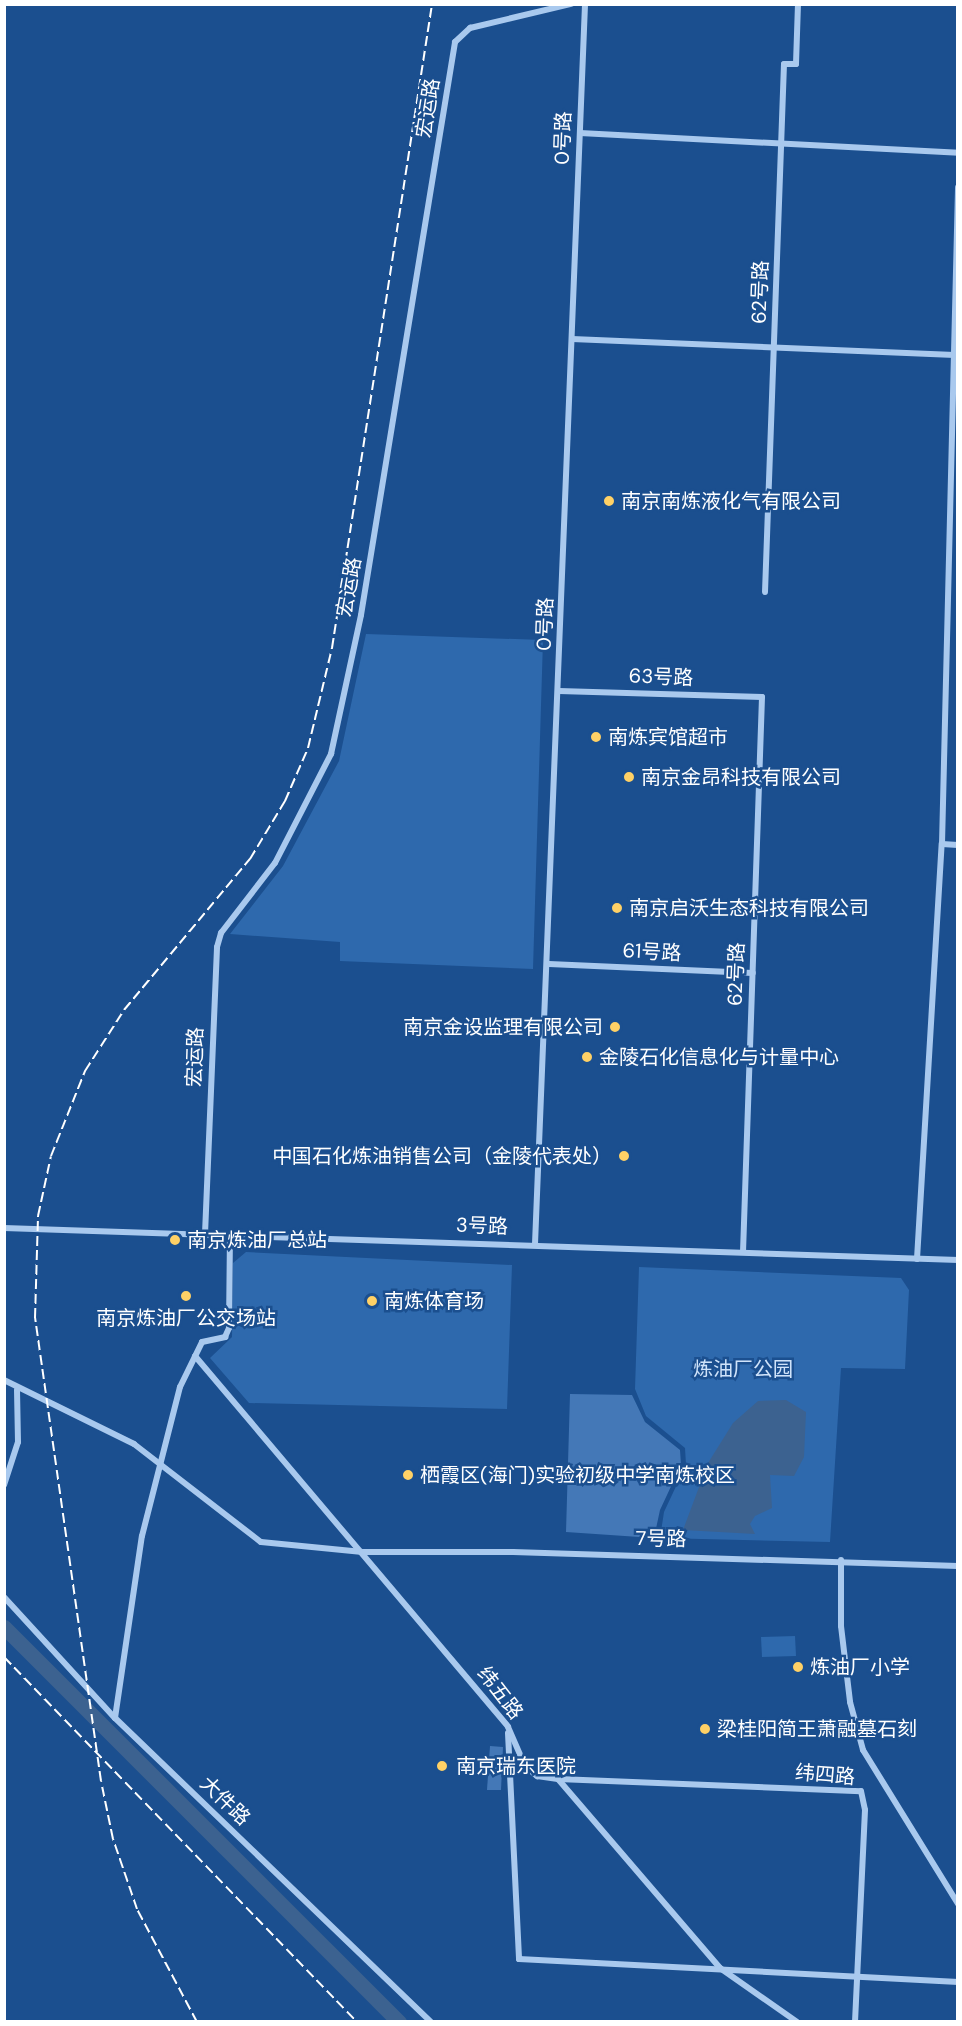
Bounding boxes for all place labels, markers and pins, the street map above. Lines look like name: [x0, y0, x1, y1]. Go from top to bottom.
place label: 南京南炼液化气有限公司: [621, 489, 841, 513]
marker: 南京南炼液化气有限公司: [602, 494, 616, 508]
place label: 南炼宾馆超市: [608, 725, 728, 749]
marker: 南炼宾馆超市: [589, 730, 603, 744]
place label: 南京金昂科技有限公司: [641, 765, 841, 789]
marker: 南京金昂科技有限公司: [622, 770, 636, 784]
place label: 南京启沃生态科技有限公司: [629, 896, 869, 920]
marker: 南京启沃生态科技有限公司: [610, 901, 624, 915]
place label: 南京金设监理有限公司: [403, 1015, 603, 1039]
marker: 南京金设监理有限公司: [608, 1020, 622, 1034]
place label: 金陵石化信息化与计量中心: [599, 1045, 839, 1069]
marker: 金陵石化信息化与计量中心: [580, 1050, 594, 1064]
place label: 中国石化炼油销售公司（金陵代表处）: [272, 1144, 612, 1168]
marker: 中国石化炼油销售公司（金陵代表处）: [617, 1149, 631, 1163]
place label: 南京炼油厂总站: [187, 1228, 327, 1252]
marker: 南京炼油厂总站: [168, 1233, 182, 1247]
marker: 南京炼油厂公交场站: [179, 1289, 193, 1303]
place label: 南炼体育场: [384, 1289, 484, 1313]
marker: 南炼体育场: [365, 1294, 379, 1308]
place label: 南京炼油厂公交场站: [96, 1306, 276, 1330]
place label: 栖霞区(海门)实验初级中学南炼校区: [420, 1463, 735, 1487]
marker: 栖霞区(海门)实验初级中学南炼校区: [401, 1468, 415, 1482]
place label: 炼油厂小学: [810, 1655, 910, 1679]
marker: 炼油厂小学: [791, 1660, 805, 1674]
place label: 梁桂阳简王萧融墓石刻: [717, 1717, 917, 1741]
marker: 梁桂阳简王萧融墓石刻: [698, 1722, 712, 1736]
place label: 南京瑞东医院: [456, 1754, 576, 1778]
marker: 南京瑞东医院: [433, 1757, 451, 1775]

